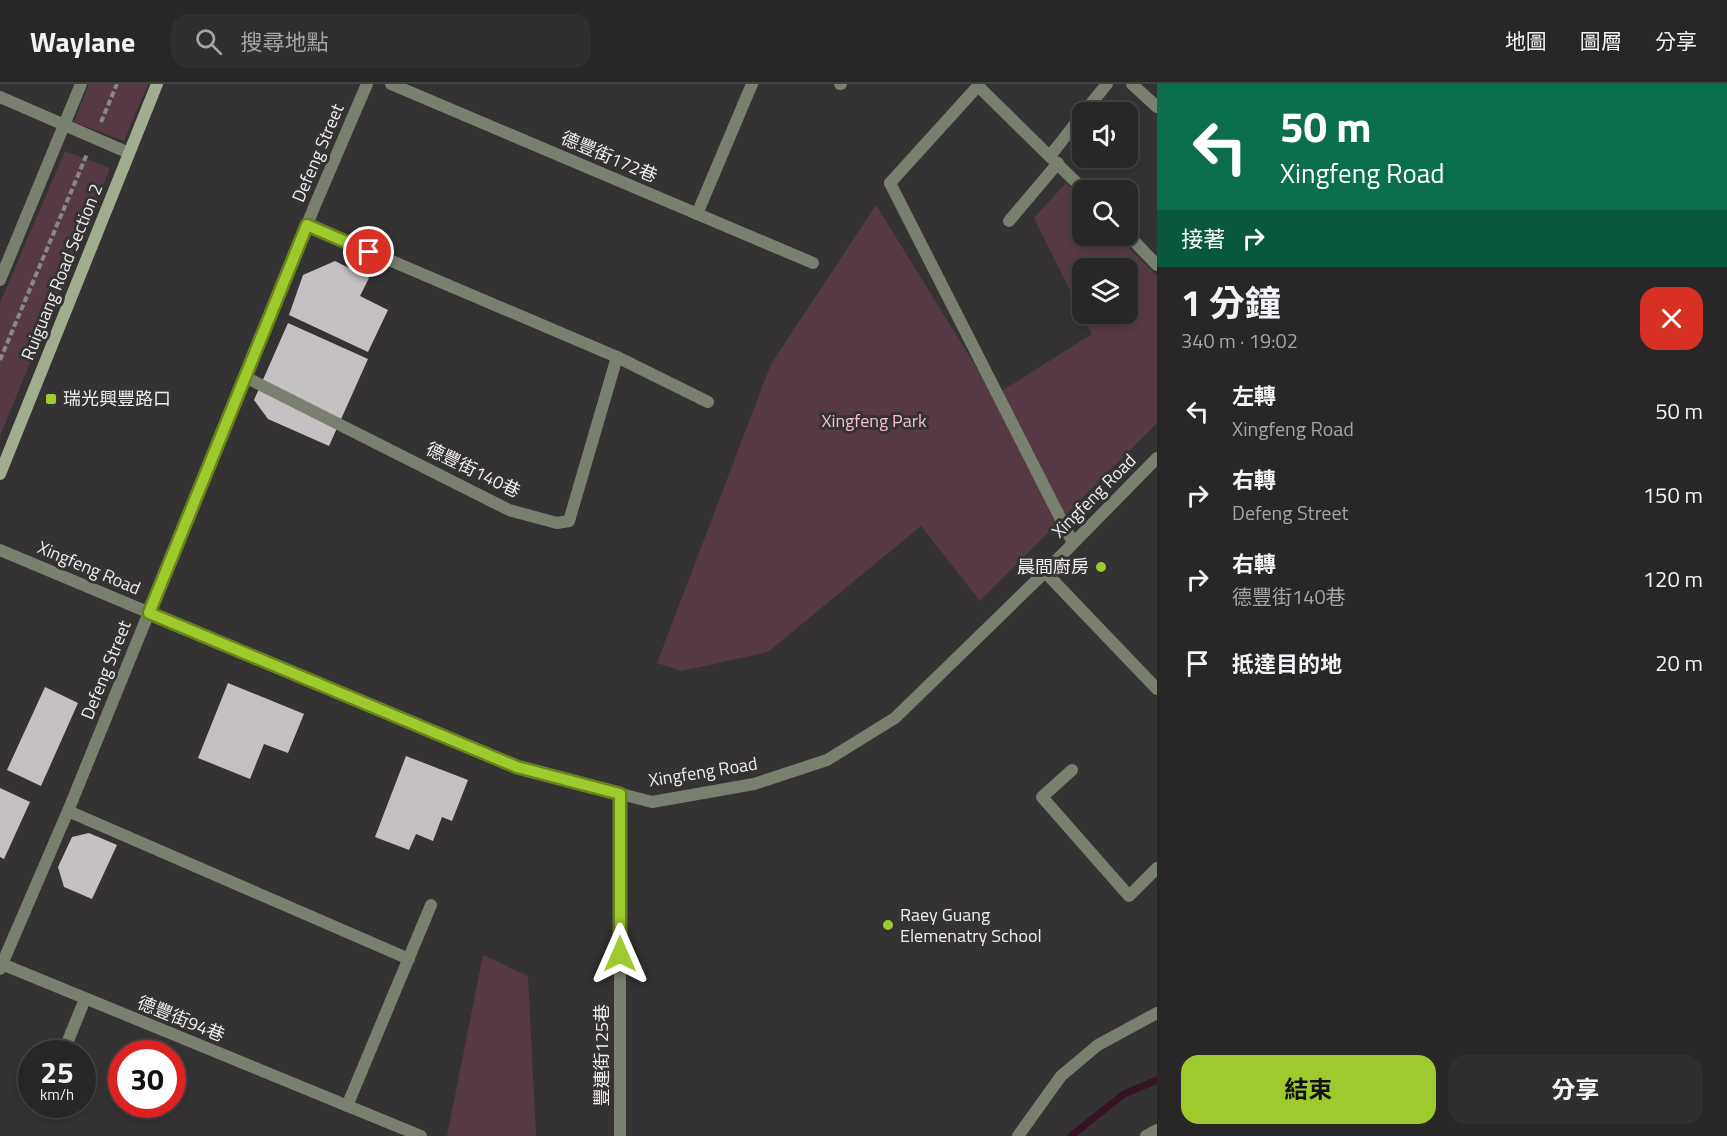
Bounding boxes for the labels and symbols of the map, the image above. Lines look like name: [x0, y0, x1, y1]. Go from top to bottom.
street label: Defeng Street: [285, 99, 351, 206]
street label: 德豐街172巷: [557, 124, 662, 189]
street label: Ruiguang Road Section 2: [14, 179, 109, 364]
pin: [343, 226, 394, 277]
place label: 瑞光興豐路口: [63, 385, 171, 412]
marker: 瑞光興豐路口: [44, 392, 58, 406]
park label: Xingfeng Park: [821, 407, 927, 434]
street label: 德豐街140巷: [421, 435, 525, 504]
street label: Xingfeng Road: [1045, 447, 1142, 544]
street label: Xingfeng Road: [33, 534, 145, 601]
place label: 晨間廚房: [1017, 553, 1089, 580]
marker: 晨間廚房: [1094, 560, 1108, 574]
street label: Defeng Street: [73, 616, 138, 723]
street label: Xingfeng Road: [647, 750, 759, 793]
place label: Raey Guang Elemenatry School: [900, 901, 1042, 949]
marker: Raey Guang Elemenatry School: [881, 918, 895, 932]
position arrow: [588, 922, 652, 986]
street label: 德豐街94巷: [133, 989, 229, 1048]
street label: 豐連街125巷: [588, 1004, 615, 1106]
speed limit sign: 30: [108, 1040, 186, 1118]

